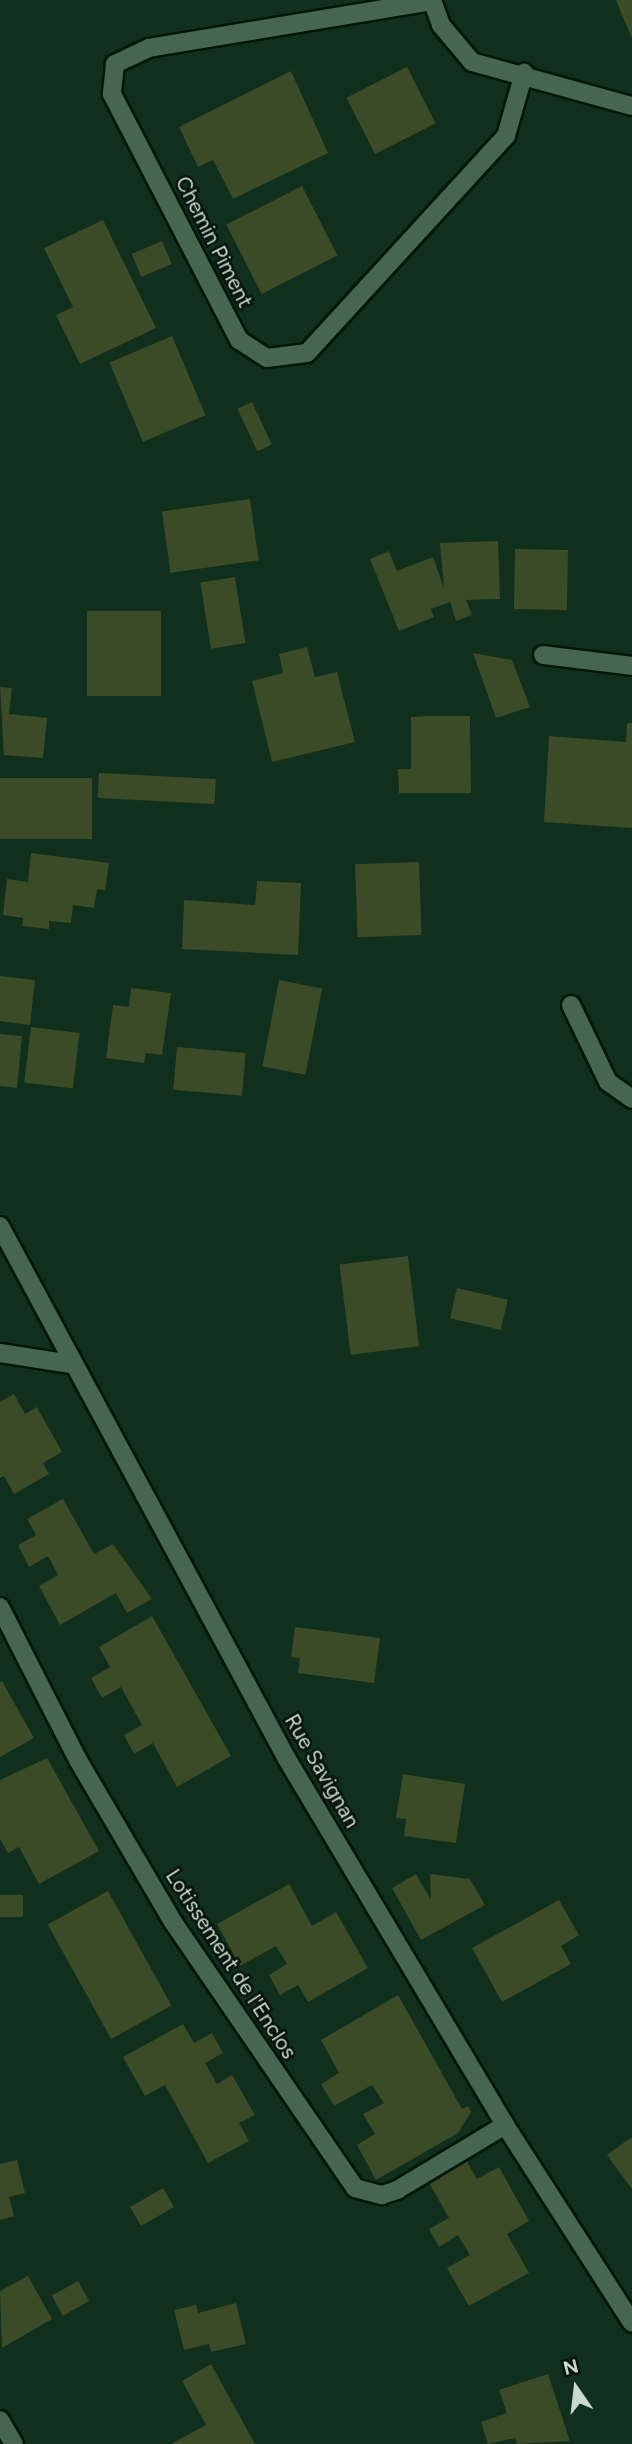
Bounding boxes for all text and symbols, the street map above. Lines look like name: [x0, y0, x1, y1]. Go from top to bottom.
street label: Chemin Piment: [170, 172, 258, 312]
street label: Rue Savignan: [279, 1710, 365, 1832]
street label: Lotissement de l'Enclos: [160, 1864, 302, 2064]
north arrow: [541, 2353, 611, 2423]
text: N: [561, 2354, 581, 2380]

